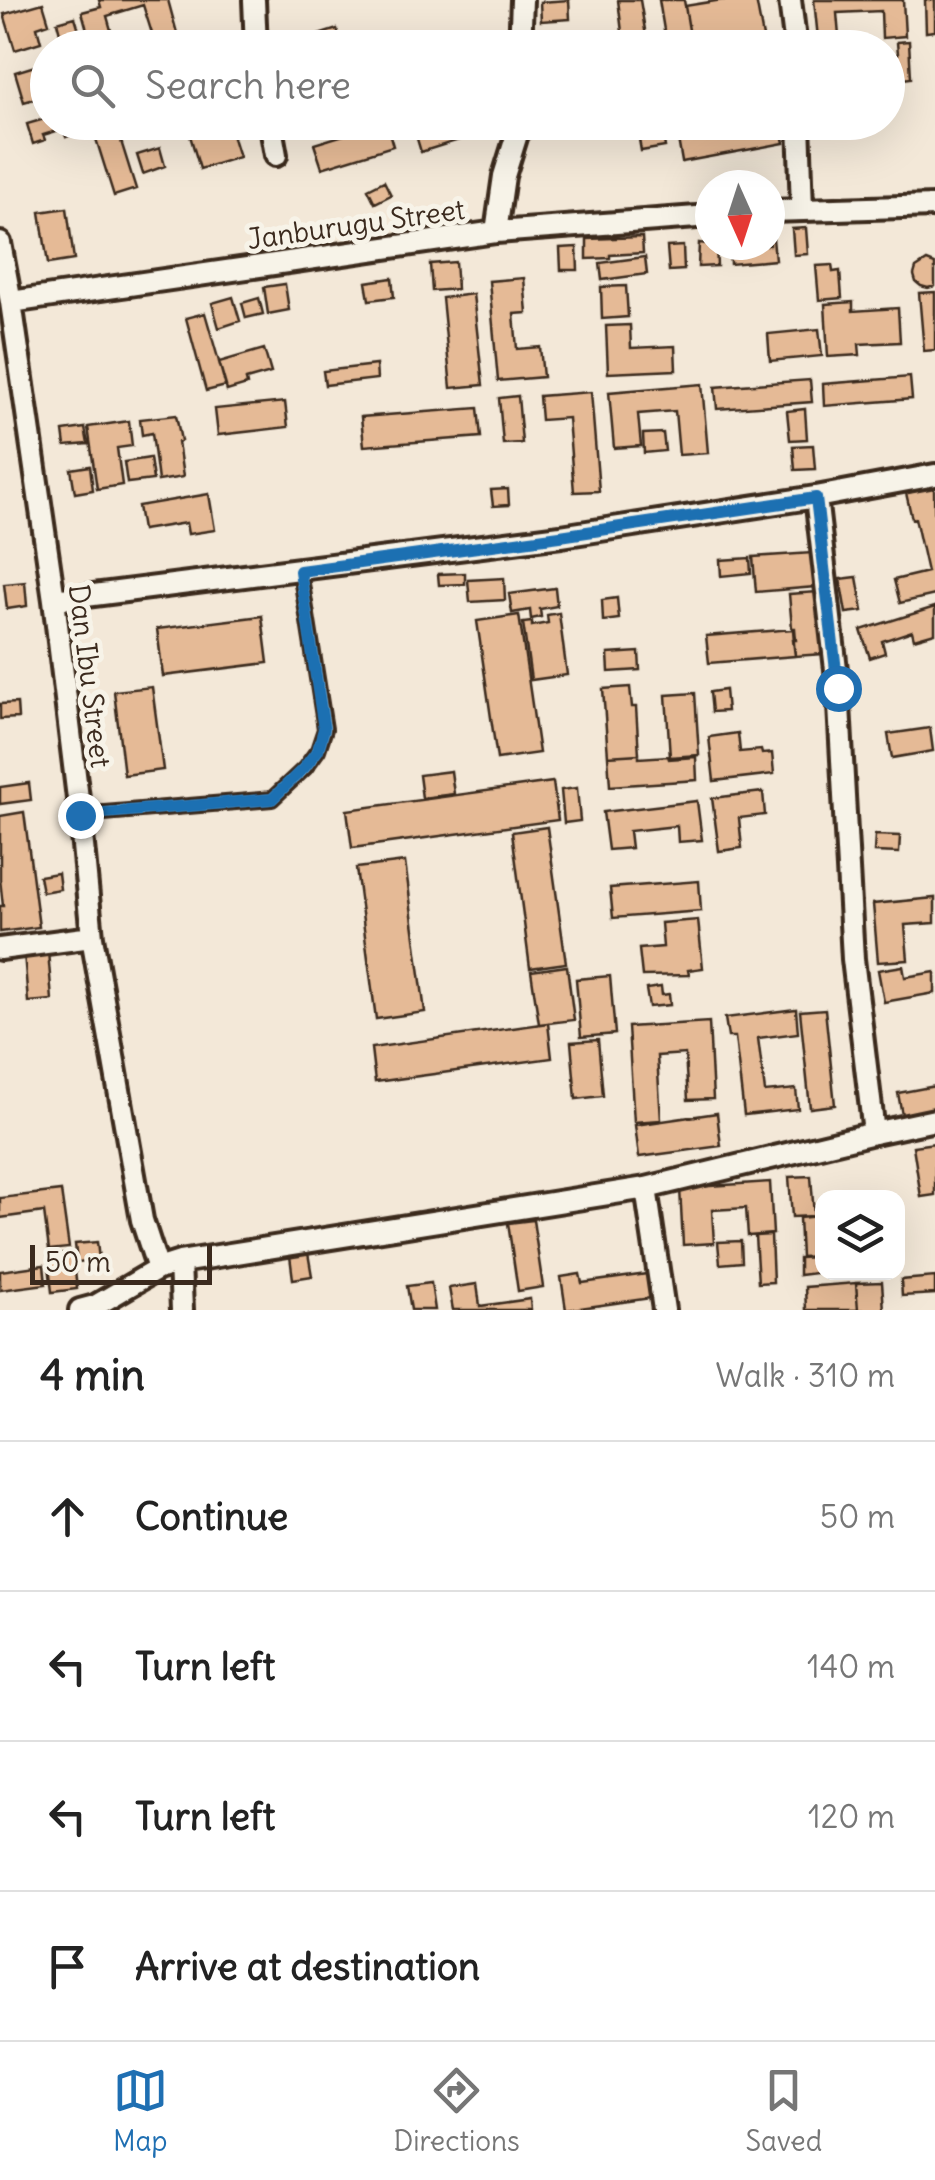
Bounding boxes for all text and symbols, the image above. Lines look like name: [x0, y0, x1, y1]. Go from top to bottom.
search box: [30, 30, 905, 140]
icon: search: [65, 58, 120, 113]
text: Search here: [145, 62, 351, 109]
north arrow: [695, 170, 785, 260]
street label: Janburugu Street: [245, 191, 467, 257]
street label: Dan Ibu Street: [61, 582, 119, 770]
route start: [816, 666, 862, 712]
route end: [58, 793, 104, 839]
map controls: [815, 1190, 905, 1280]
button: layers: [815, 1190, 905, 1280]
scale bar: [30, 1240, 212, 1284]
text: 50 m: [45, 1244, 111, 1280]
text: 4 min: [40, 1349, 145, 1401]
text: Walk · 310 m: [716, 1355, 895, 1396]
icon: ahead: [40, 1489, 95, 1544]
text: Continue: [135, 1493, 288, 1540]
text: 50 m: [820, 1496, 895, 1537]
icon: left: [40, 1639, 95, 1694]
text: Turn left: [135, 1643, 275, 1690]
text: 140 m: [807, 1646, 895, 1687]
icon: left: [40, 1789, 95, 1844]
text: Turn left: [135, 1793, 275, 1840]
text: 120 m: [808, 1796, 895, 1837]
icon: arrive: [40, 1939, 95, 1994]
text: Arrive at destination: [135, 1943, 480, 1990]
tab: Map: [113, 2063, 168, 2159]
tab: Directions: [393, 2063, 520, 2159]
tab: Saved: [745, 2063, 822, 2159]

